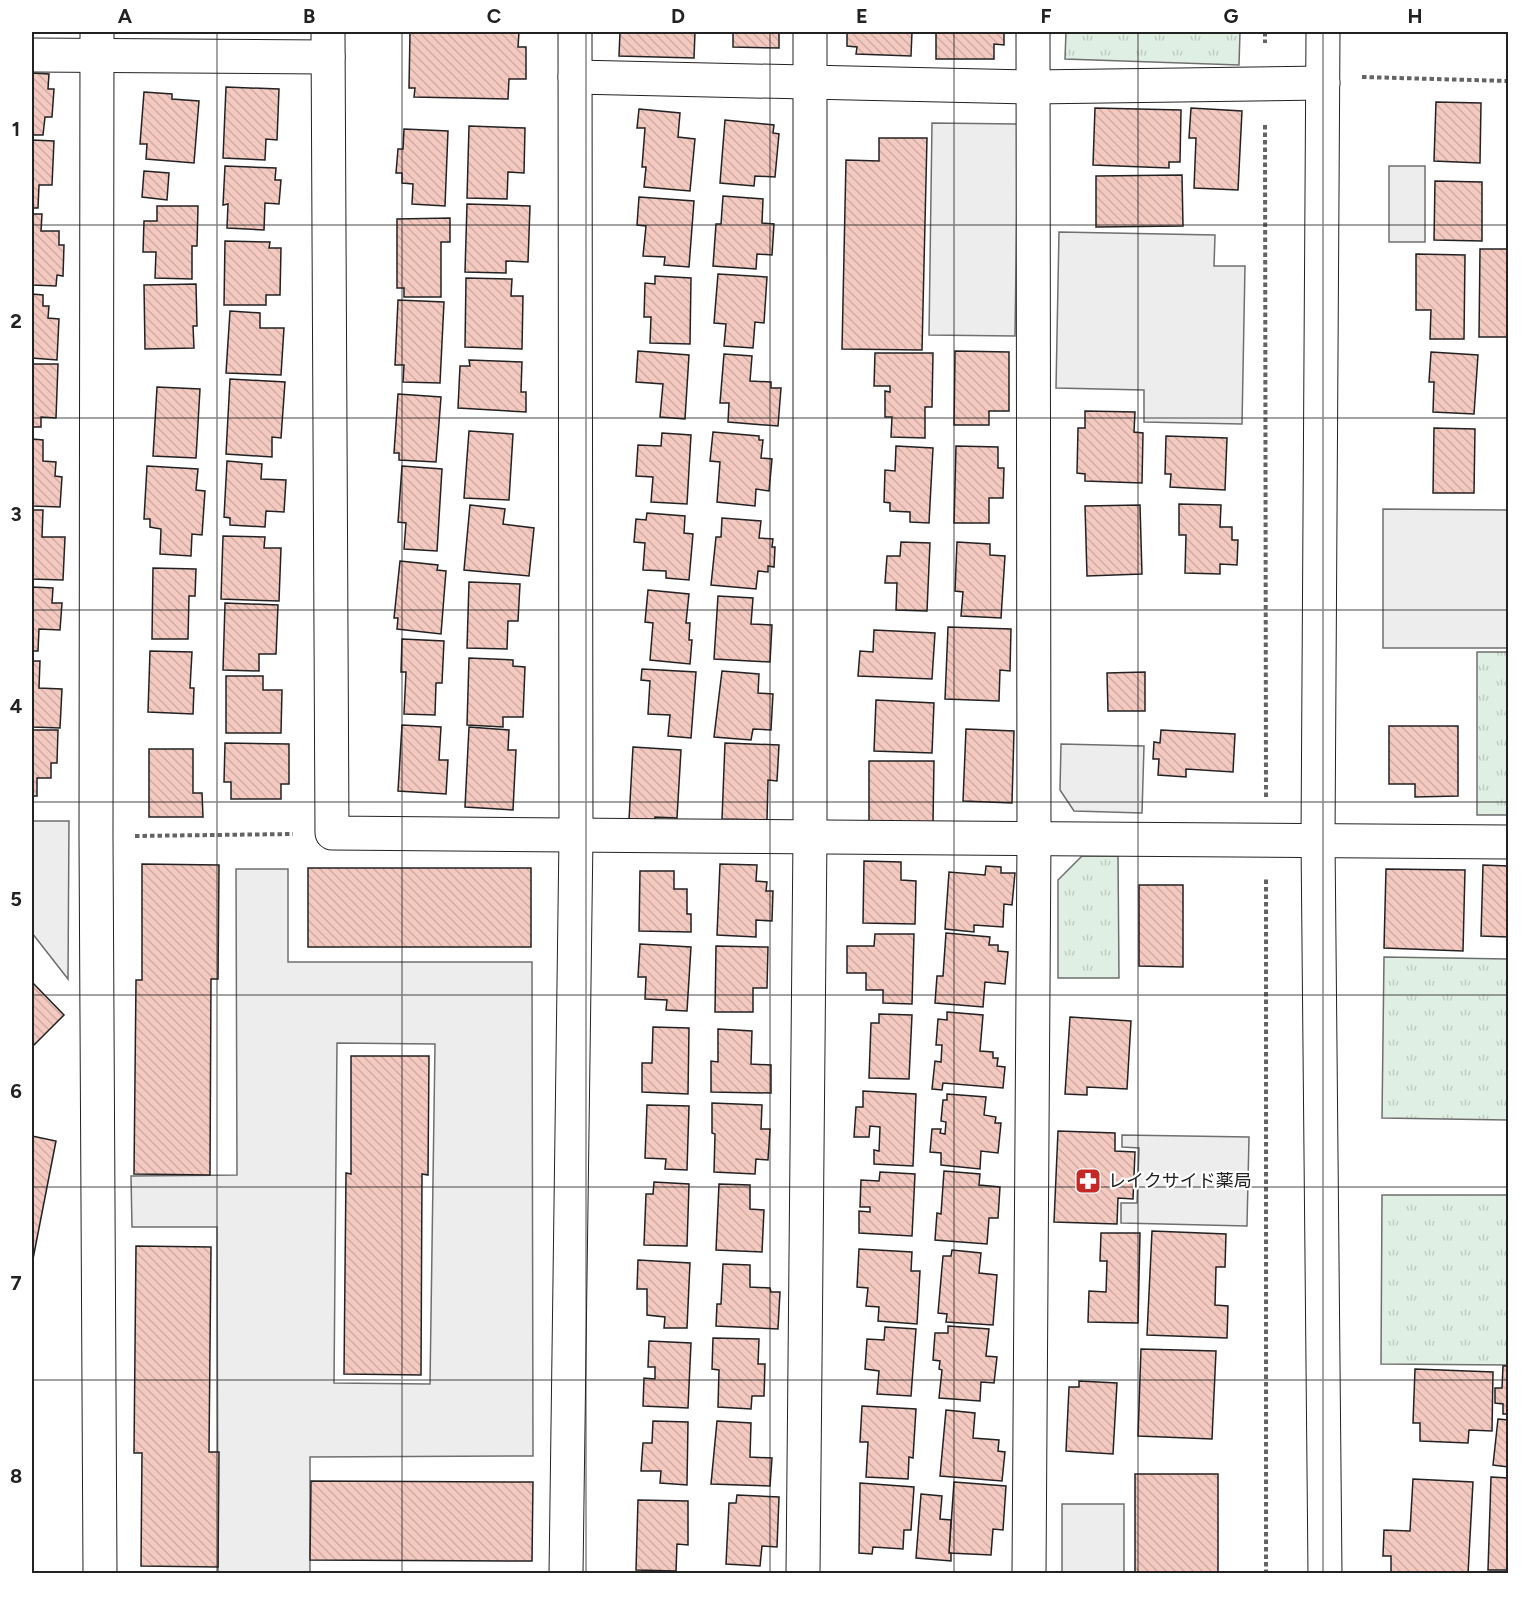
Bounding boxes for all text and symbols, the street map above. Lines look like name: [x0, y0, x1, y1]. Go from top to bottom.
text: A: [118, 4, 133, 28]
text: B: [303, 4, 315, 28]
text: C: [487, 4, 501, 28]
text: D: [671, 4, 685, 28]
text: E: [856, 4, 868, 28]
text: F: [1040, 4, 1052, 28]
text: G: [1224, 4, 1239, 28]
text: H: [1408, 4, 1423, 28]
text: 1: [12, 117, 20, 141]
text: 2: [10, 309, 22, 333]
text: 3: [10, 502, 22, 526]
text: 4: [10, 694, 23, 718]
text: 5: [10, 887, 22, 911]
text: 6: [10, 1079, 22, 1103]
pharmacy icon: レイクサイド薬局: [1073, 1166, 1103, 1196]
place label: レイクサイド薬局: [1108, 1170, 1252, 1192]
text: 7: [10, 1271, 22, 1295]
text: 8: [10, 1464, 22, 1488]

